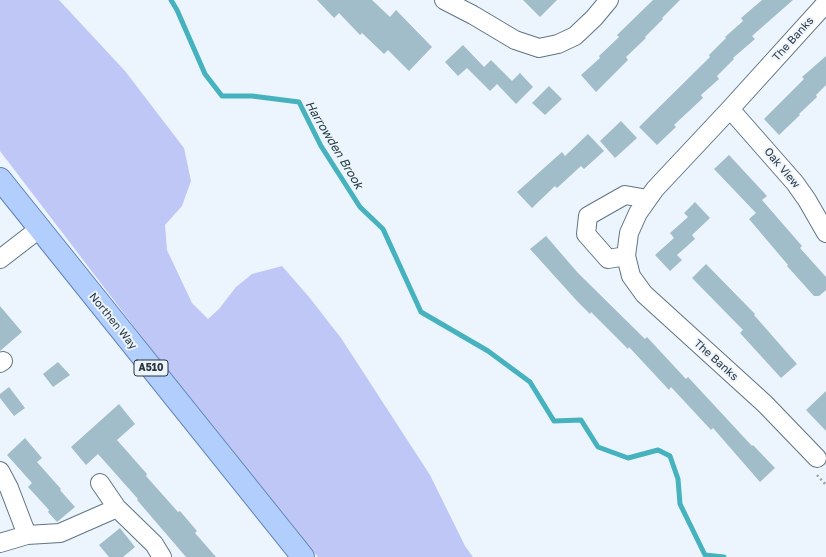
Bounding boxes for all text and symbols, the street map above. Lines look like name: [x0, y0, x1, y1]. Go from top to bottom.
street label: The Banks: [770, 14, 816, 64]
water label: Harrowden Brook: [302, 98, 366, 192]
street label: Oak View: [761, 145, 803, 191]
street label: Northen Way: [86, 290, 140, 352]
street label: The Banks: [691, 337, 741, 383]
road number: A510: [134, 360, 168, 376]

